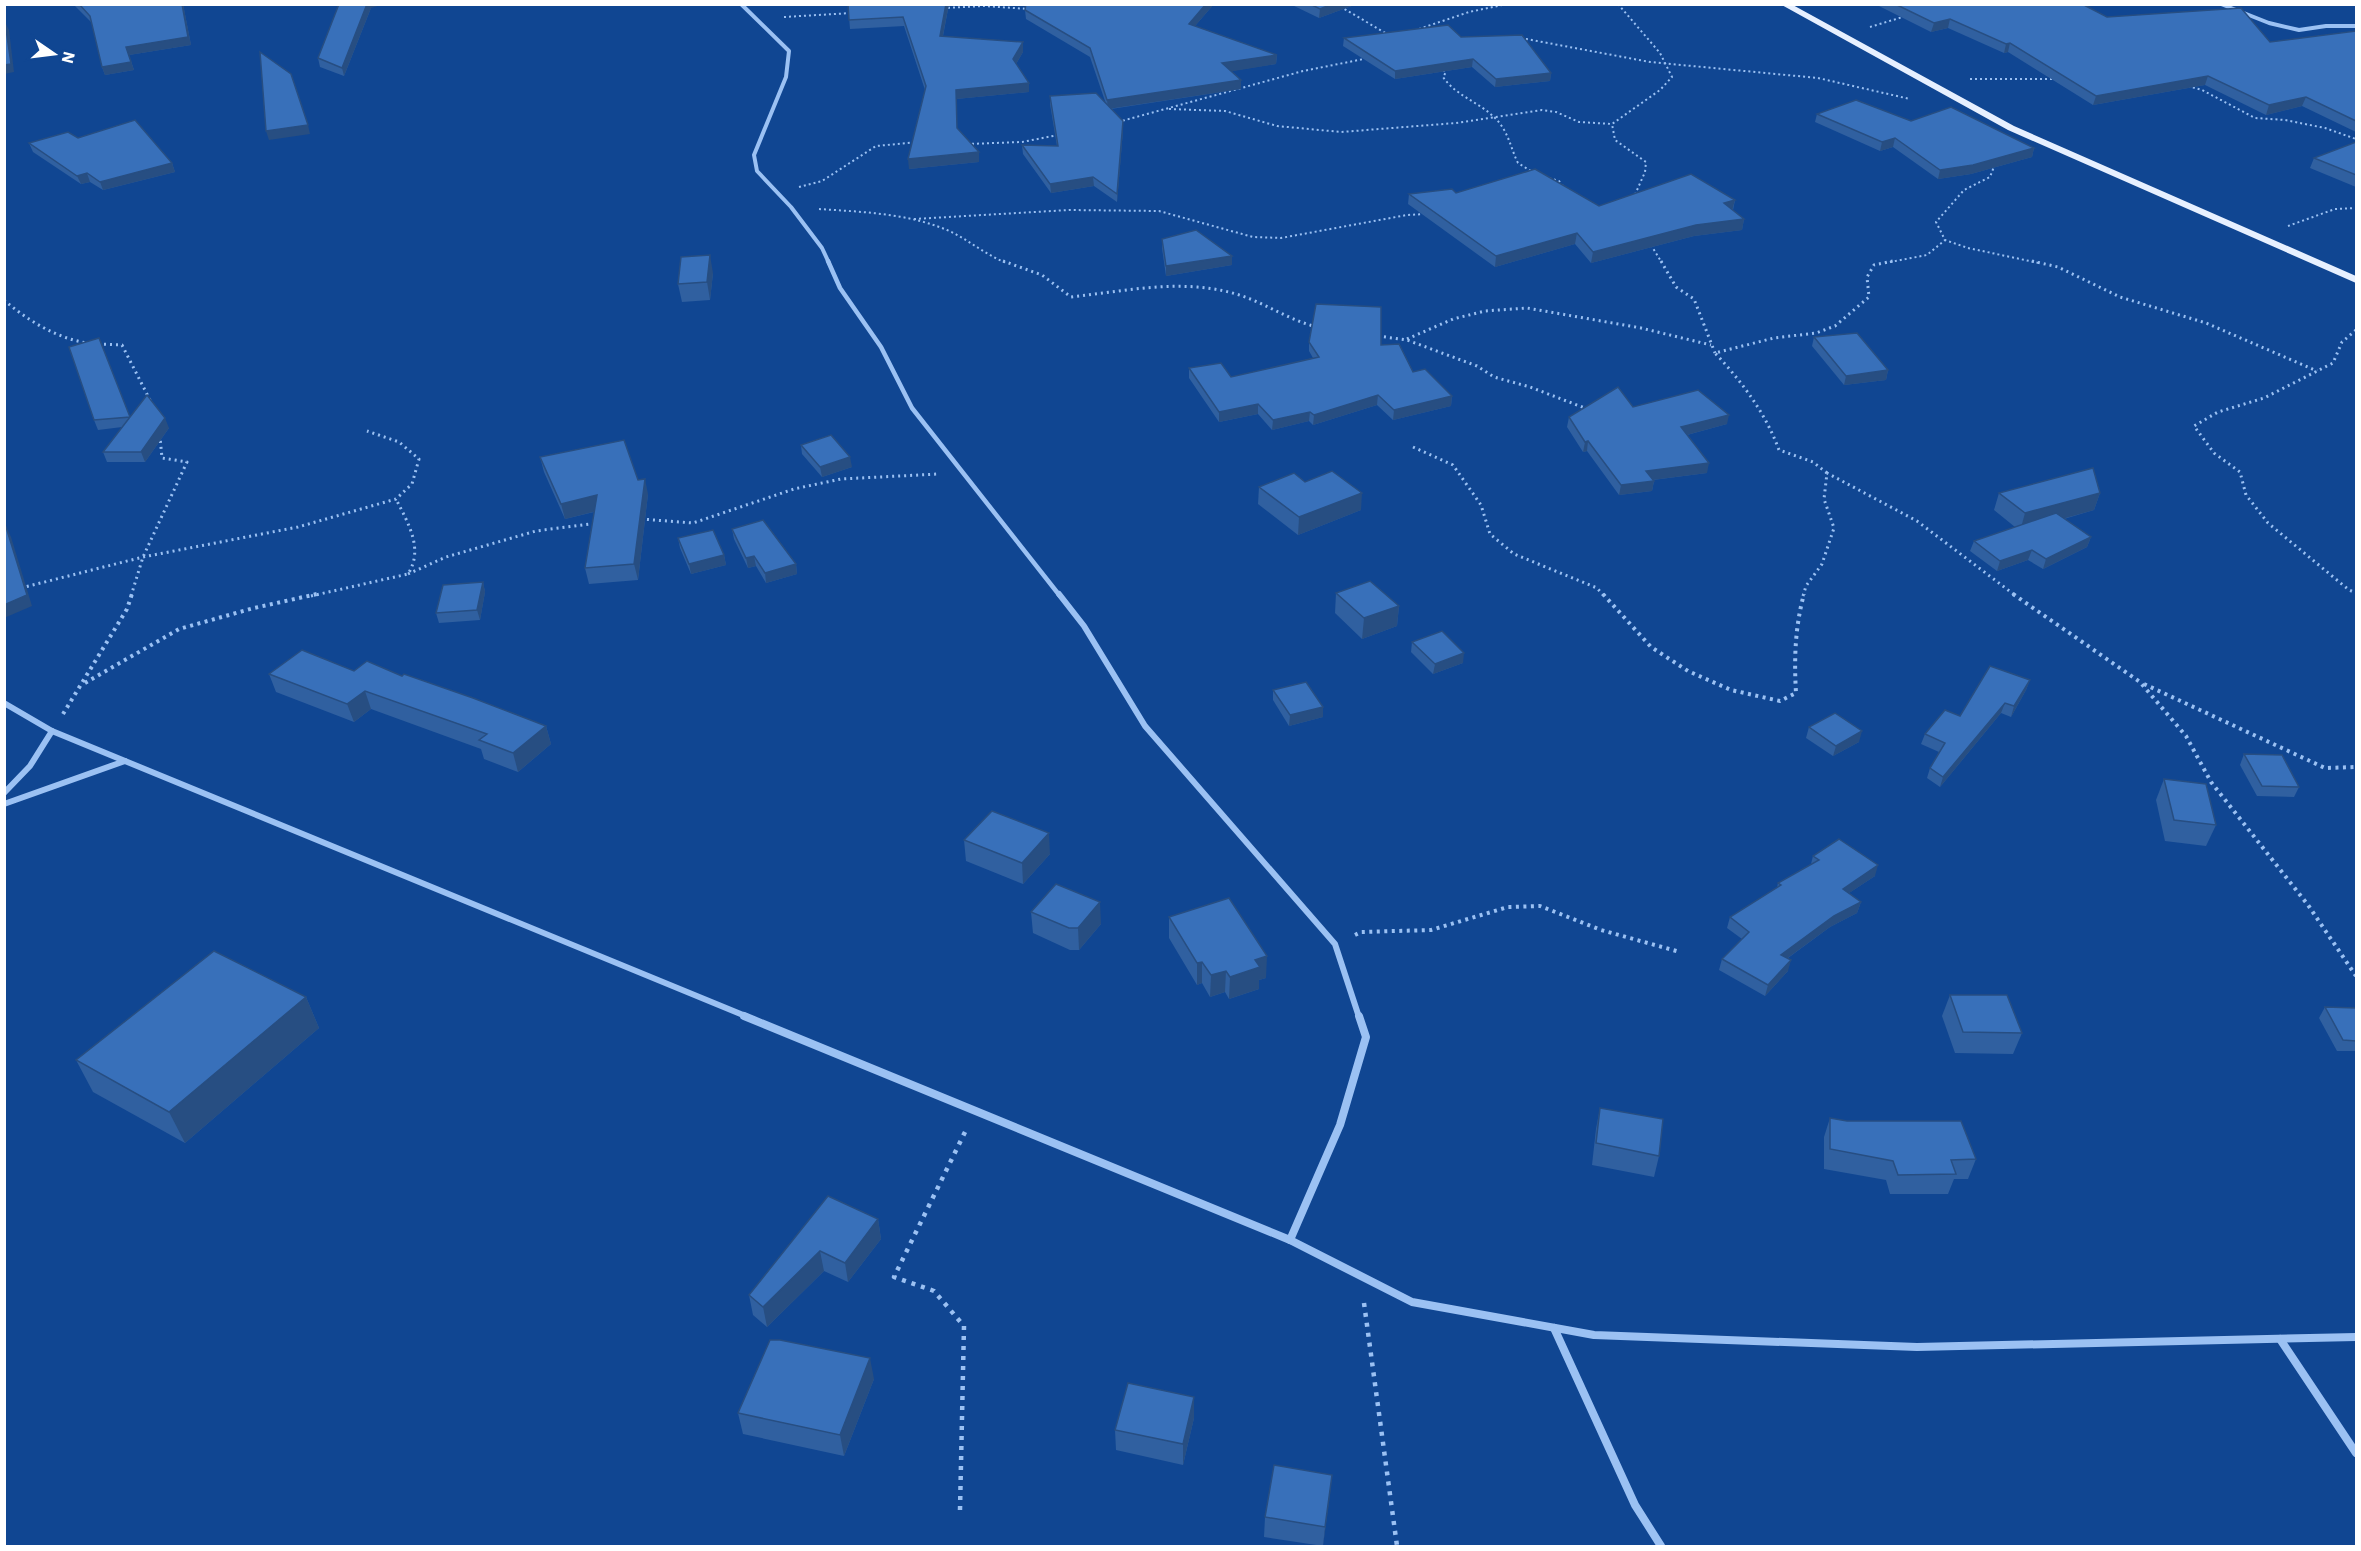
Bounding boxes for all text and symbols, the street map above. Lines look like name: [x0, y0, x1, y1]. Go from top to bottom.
north arrow: [24, 24, 84, 84]
text: N: [57, 50, 80, 66]

